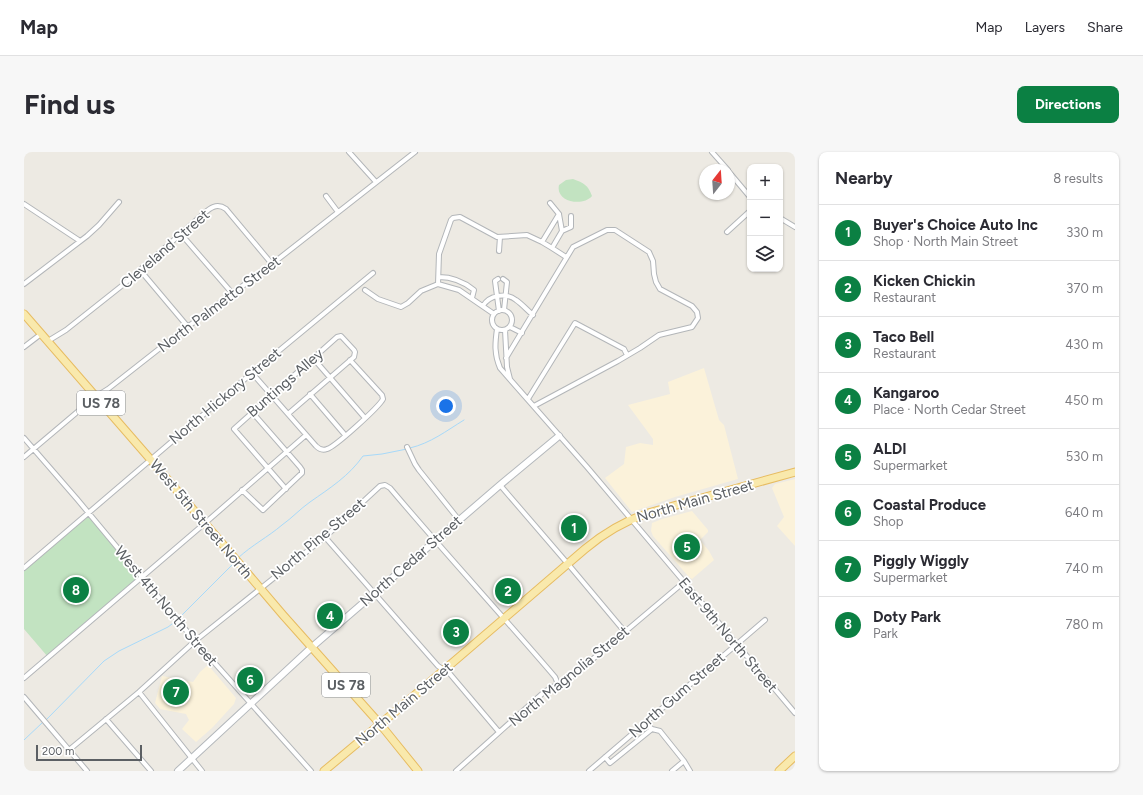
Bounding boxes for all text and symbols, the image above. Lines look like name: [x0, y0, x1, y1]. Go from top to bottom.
text: Map: [20, 16, 58, 39]
text: Map: [975, 19, 1003, 36]
text: Layers: [1025, 19, 1065, 36]
text: Share: [1087, 19, 1123, 36]
button: Directions: [1017, 86, 1119, 123]
text: Find us: [24, 87, 115, 121]
north arrow: [699, 164, 735, 200]
map controls: [747, 164, 783, 272]
button: +: [747, 164, 783, 200]
text: Nearby: [835, 168, 893, 188]
text: 8 results: [1053, 171, 1103, 186]
button: −: [747, 200, 783, 236]
street label: Cleveland Street: [117, 205, 213, 292]
text: Buyer's Choice Auto Inc: [873, 216, 1038, 234]
text: 1: [845, 225, 851, 240]
text: 330 m: [1066, 225, 1103, 240]
text: Shop · North Main Street: [873, 234, 1018, 249]
button: layers: [747, 236, 783, 272]
street label: North Palmetto Street: [154, 252, 284, 356]
text: Kicken Chickin: [873, 272, 975, 290]
text: 2: [844, 281, 852, 296]
text: 370 m: [1066, 281, 1103, 296]
text: Restaurant: [873, 290, 936, 305]
text: Taco Bell: [873, 328, 934, 346]
text: 3: [844, 337, 852, 352]
text: 430 m: [1065, 337, 1103, 352]
street label: North Hickory Street: [165, 344, 285, 448]
street label: Buntings Alley: [243, 345, 327, 421]
text: Restaurant: [873, 346, 936, 361]
text: Kangaroo: [873, 384, 939, 402]
road number: US 78: [77, 391, 125, 415]
text: 4: [844, 393, 852, 408]
text: 450 m: [1065, 393, 1103, 408]
your location: [436, 396, 456, 416]
text: Place · North Cedar Street: [873, 402, 1026, 417]
text: ALDI: [873, 440, 907, 458]
text: 5: [844, 449, 852, 464]
text: 530 m: [1066, 449, 1103, 464]
street label: West 5th Street North: [146, 456, 256, 582]
text: Supermarket: [873, 458, 948, 473]
street label: North Main Street: [634, 476, 756, 526]
street label: North Pine Street: [267, 494, 369, 584]
text: Coastal Produce: [873, 496, 986, 514]
text: 6: [844, 505, 852, 520]
text: 640 m: [1065, 505, 1103, 520]
street label: North Cedar Street: [356, 512, 466, 610]
pin: 1: [561, 513, 587, 543]
text: Shop: [873, 514, 903, 529]
pin: 5: [674, 532, 700, 562]
street label: West 4th North Street: [111, 543, 221, 670]
text: Piggly Wiggly: [873, 552, 969, 570]
text: 7: [844, 561, 852, 576]
text: 740 m: [1065, 561, 1103, 576]
text: Supermarket: [873, 570, 948, 585]
street label: East 9th North Street: [675, 574, 781, 696]
pin: 8: [63, 575, 89, 605]
pin: 2: [495, 576, 521, 606]
pin: 4: [317, 601, 343, 631]
text: Doty Park: [873, 608, 941, 626]
pin: 3: [443, 617, 469, 647]
text: 8: [844, 617, 852, 632]
text: 780 m: [1065, 617, 1103, 632]
street label: North Magnolia Street: [505, 622, 633, 730]
text: Park: [873, 626, 898, 641]
street label: North Gum Street: [625, 648, 729, 742]
street label: North Main Street: [352, 658, 456, 750]
pin: 6: [237, 665, 263, 695]
road number: US 78: [322, 673, 370, 697]
pin: 7: [163, 677, 189, 707]
scale bar: [36, 743, 142, 762]
text: 200 m: [42, 745, 74, 758]

